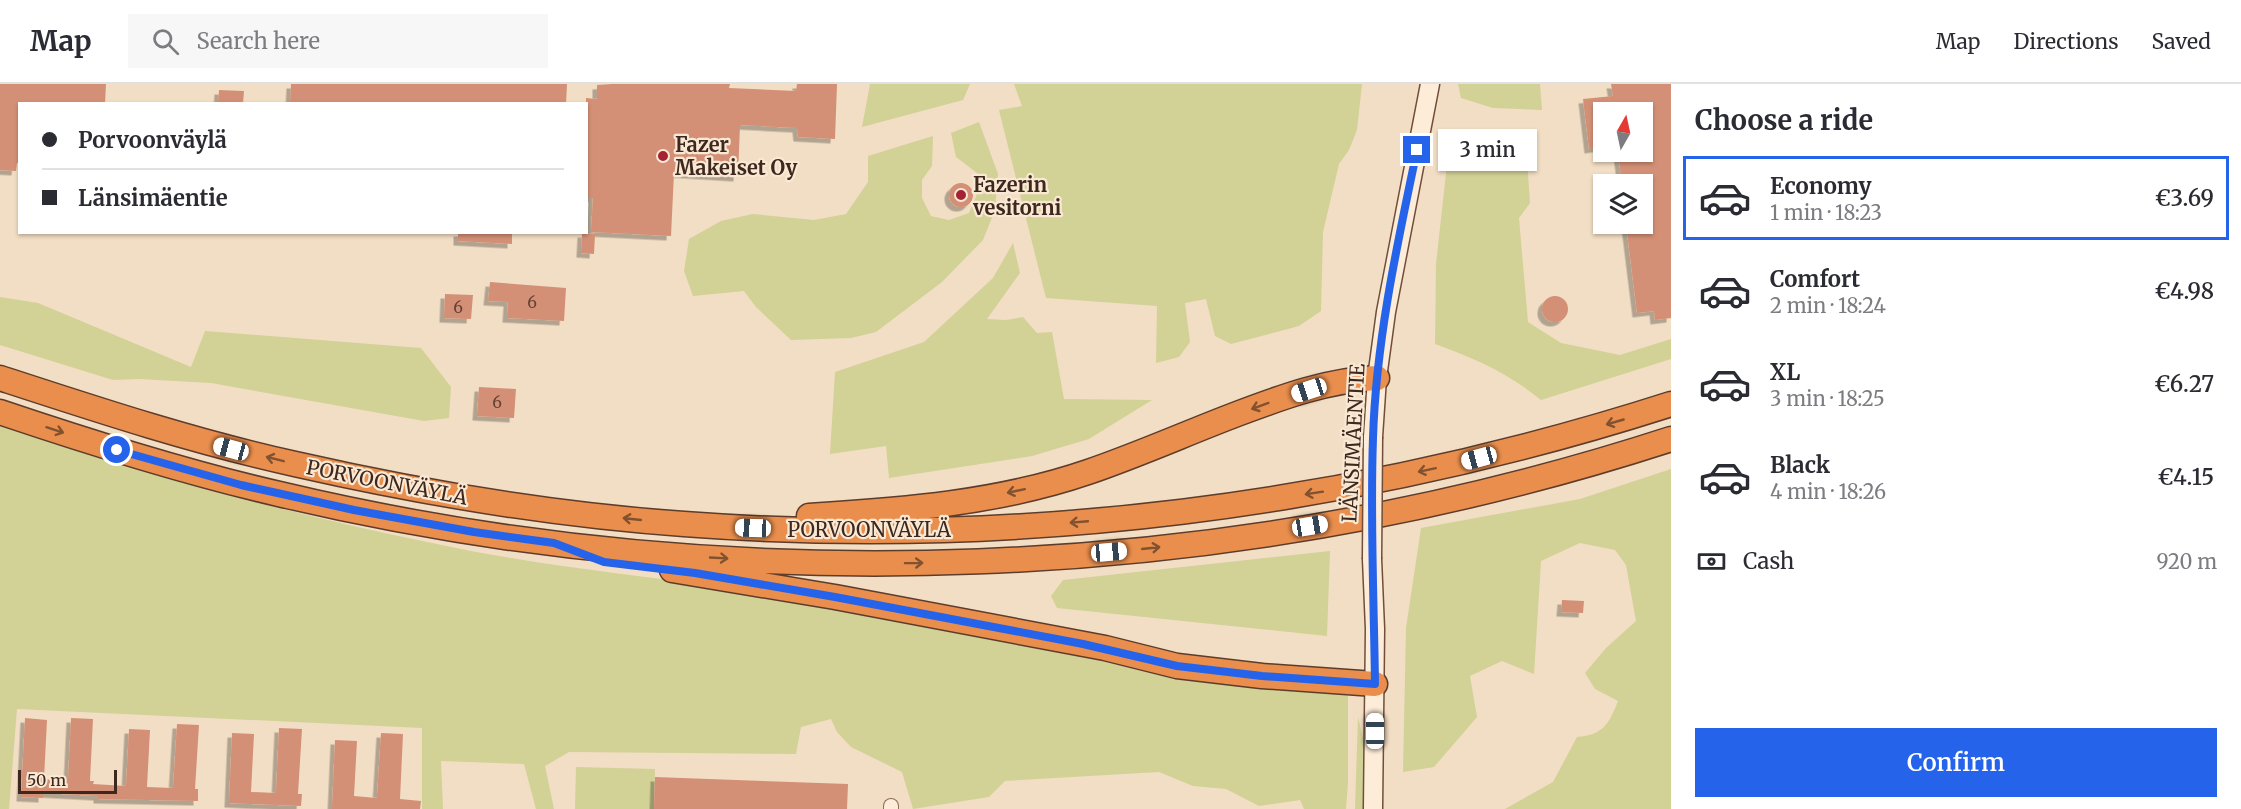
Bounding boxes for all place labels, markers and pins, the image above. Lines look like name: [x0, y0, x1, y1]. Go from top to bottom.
place label: Fazer Makeiset Oy: [675, 132, 797, 180]
marker: Fazer Makeiset Oy: [656, 149, 670, 163]
place label: Fazerin vesitorni: [972, 172, 1062, 220]
marker: Fazerin vesitorni: [954, 188, 968, 202]

